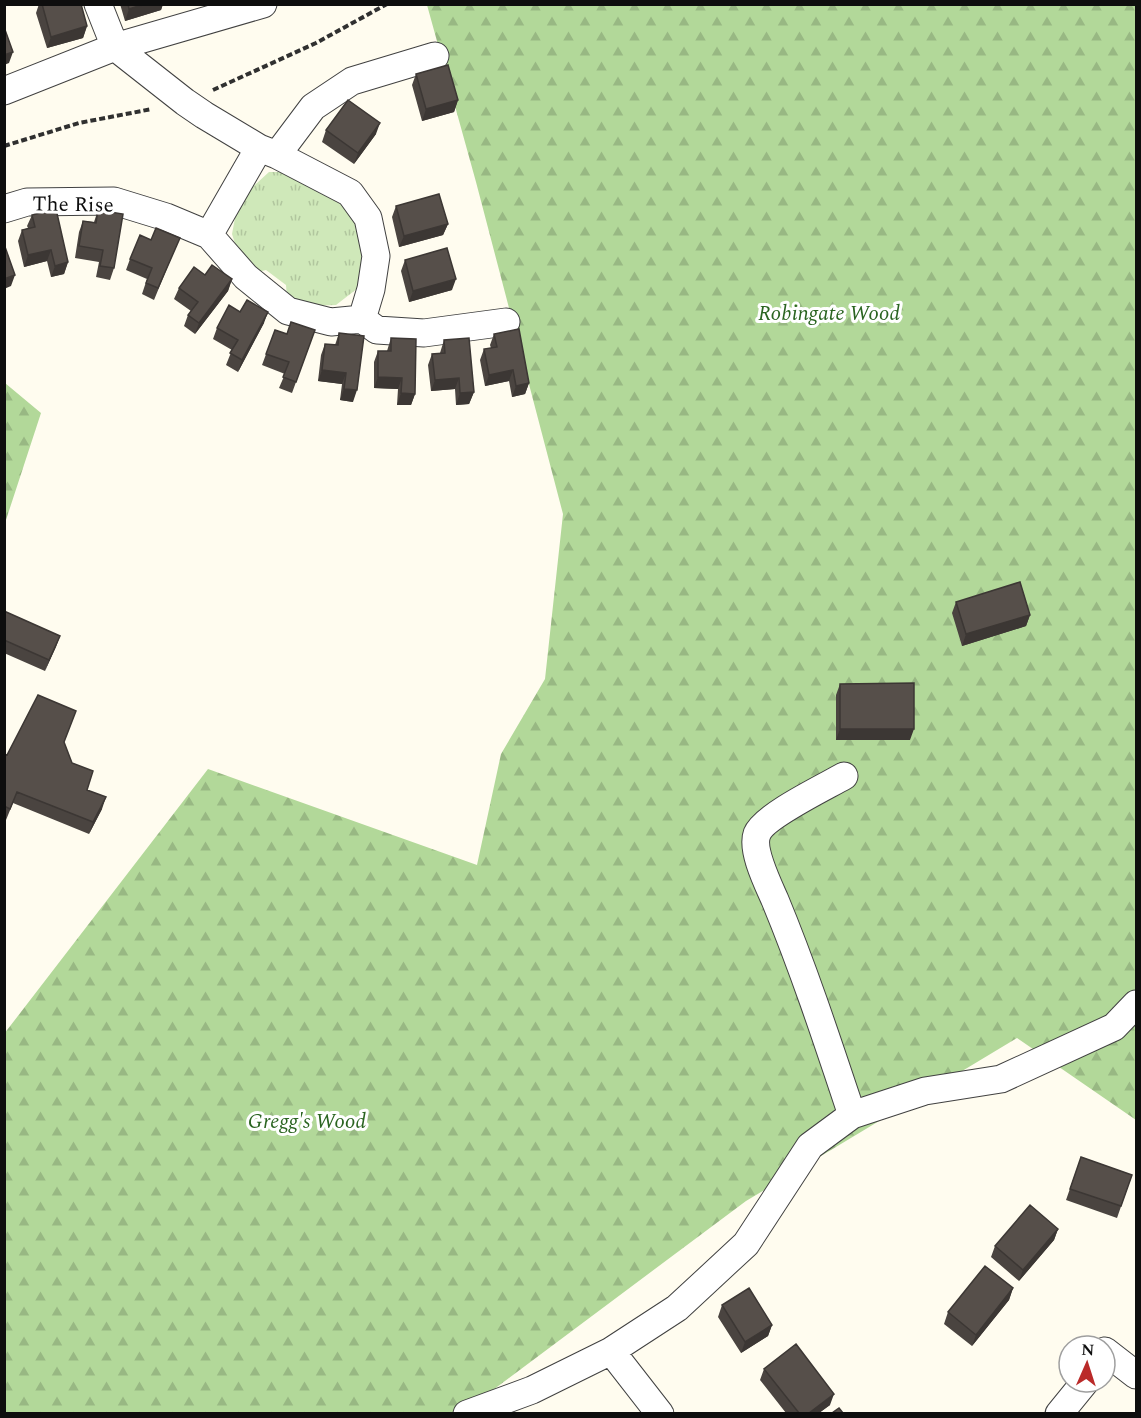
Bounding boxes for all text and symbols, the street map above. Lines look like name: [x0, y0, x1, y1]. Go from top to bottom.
street label: The Rise: [32, 188, 114, 222]
park label: Robingate Wood: [758, 298, 900, 330]
park label: Gregg's Wood: [248, 1106, 366, 1138]
north arrow: [1057, 1334, 1117, 1394]
text: N: [1081, 1338, 1095, 1362]

